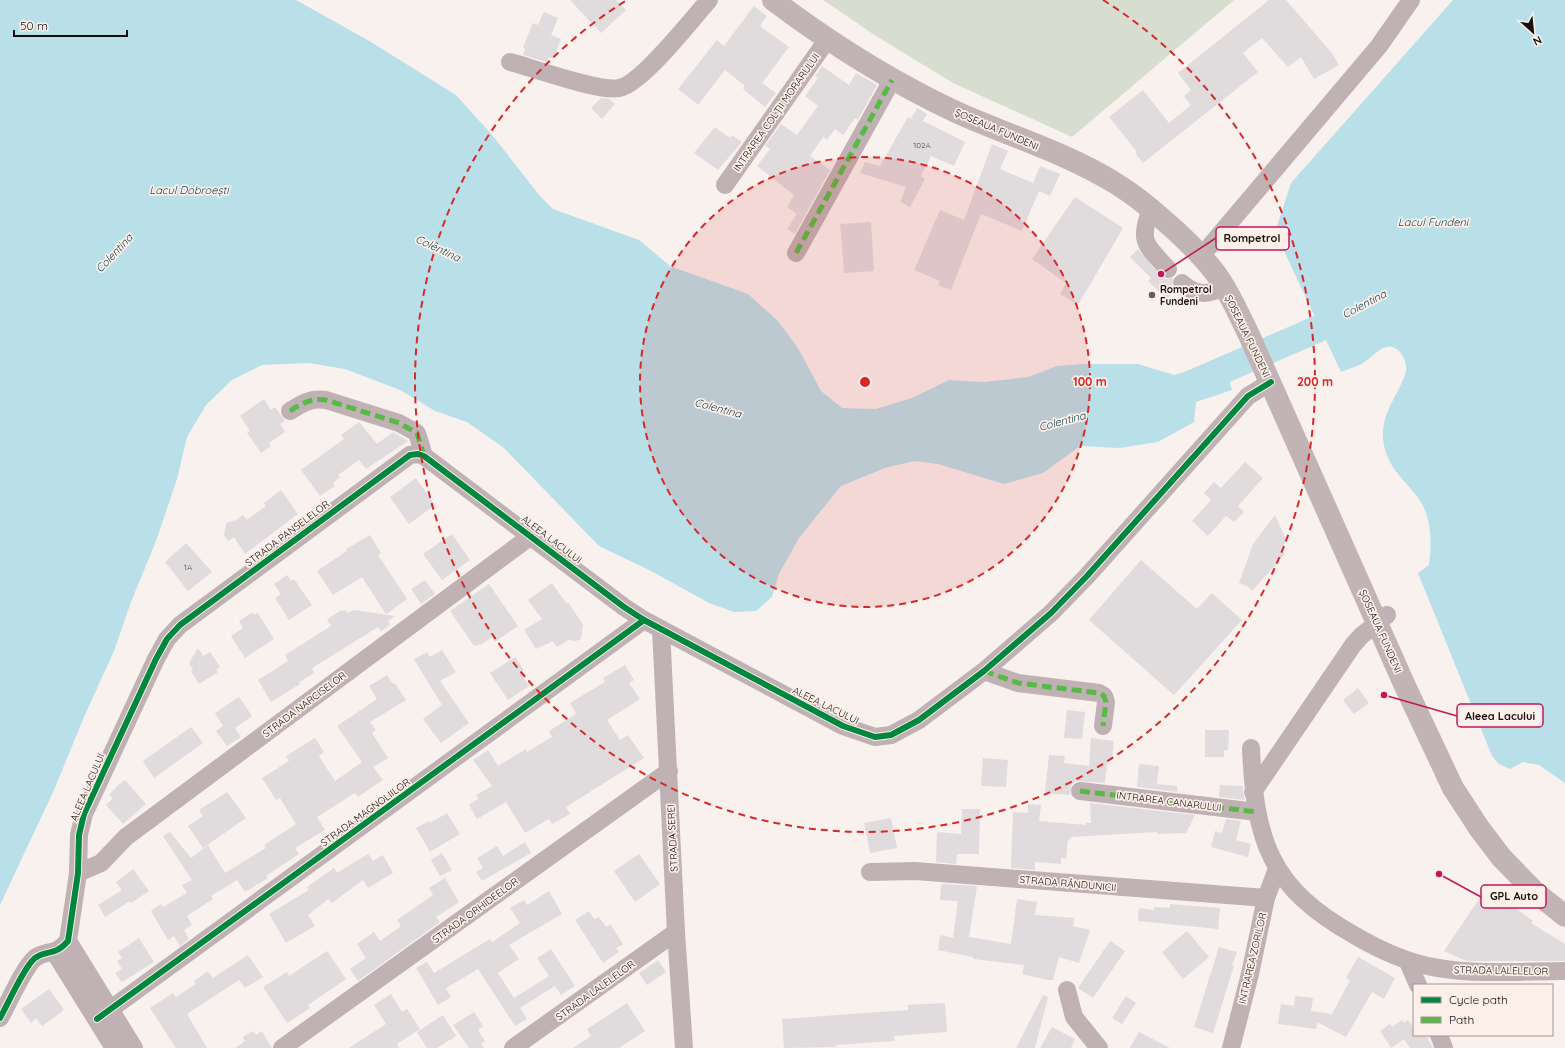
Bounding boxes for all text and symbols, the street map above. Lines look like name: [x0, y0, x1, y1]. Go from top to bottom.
scale bar: [14, 12, 127, 38]
north arrow: [1513, 12, 1553, 52]
text: 50 m: [20, 18, 48, 33]
text: N: [1531, 33, 1544, 49]
street label: INTRAREA COLȚII MORARULUI: [731, 51, 822, 174]
street label: ȘOSEAUA FUNDENI: [953, 106, 1041, 153]
house number: 102A: [913, 140, 931, 150]
water label: Lacul Dobroești: [149, 183, 230, 197]
water label: Lacul Fundeni: [1398, 215, 1470, 229]
callout: Rompetrol: [1216, 227, 1289, 250]
water label: Colentina: [93, 230, 136, 275]
text: Rompetrol: [1224, 231, 1280, 245]
water label: Colentina: [413, 232, 464, 265]
place label: Rompetrol Fundeni: [1160, 283, 1212, 308]
water label: Colentina: [1340, 286, 1390, 321]
marker: Rompetrol Fundeni: [1147, 290, 1157, 300]
street label: ȘOSEAUA FUNDENI: [1222, 293, 1273, 379]
text: 100 m: [1073, 374, 1107, 389]
text: 200 m: [1297, 374, 1333, 389]
centre of rings: [858, 375, 872, 389]
water label: Colentina: [693, 395, 744, 421]
water label: Colentina: [1037, 408, 1088, 434]
street label: STRADA PANSELELOR: [243, 497, 332, 569]
street label: ALEEA LACULUI: [519, 512, 585, 566]
house number: 1A: [184, 562, 192, 572]
street label: ȘOSEAUA FUNDENI: [1356, 587, 1405, 675]
street label: STRADA NARCISELOR: [260, 669, 349, 740]
street label: ALEEA LACULUI: [790, 684, 861, 727]
callout: Aleea Lacului: [1457, 704, 1543, 727]
text: Aleea Lacului: [1465, 709, 1535, 723]
street label: ALEEA LACULUI: [67, 751, 108, 823]
street label: STRADA MAGNOLIILOR: [318, 775, 413, 849]
street label: INTRAREA CANARULUI: [1116, 789, 1222, 814]
street label: STRADA SEREI: [664, 804, 681, 872]
street label: STRADA RÂNDUNICII: [1019, 873, 1117, 894]
street label: STRADA ORHIDEELOR: [430, 875, 521, 946]
callout: GPL Auto: [1481, 885, 1546, 908]
text: GPL Auto: [1490, 889, 1538, 903]
street label: INTRAREA ZORILOR: [1236, 911, 1269, 1005]
street label: STRADA LALELELOR: [553, 957, 638, 1023]
street label: STRADA LALELELOR: [1454, 963, 1549, 978]
legend: [1413, 984, 1553, 1036]
text: Cycle path: [1449, 992, 1508, 1007]
text: Path: [1449, 1012, 1474, 1027]

